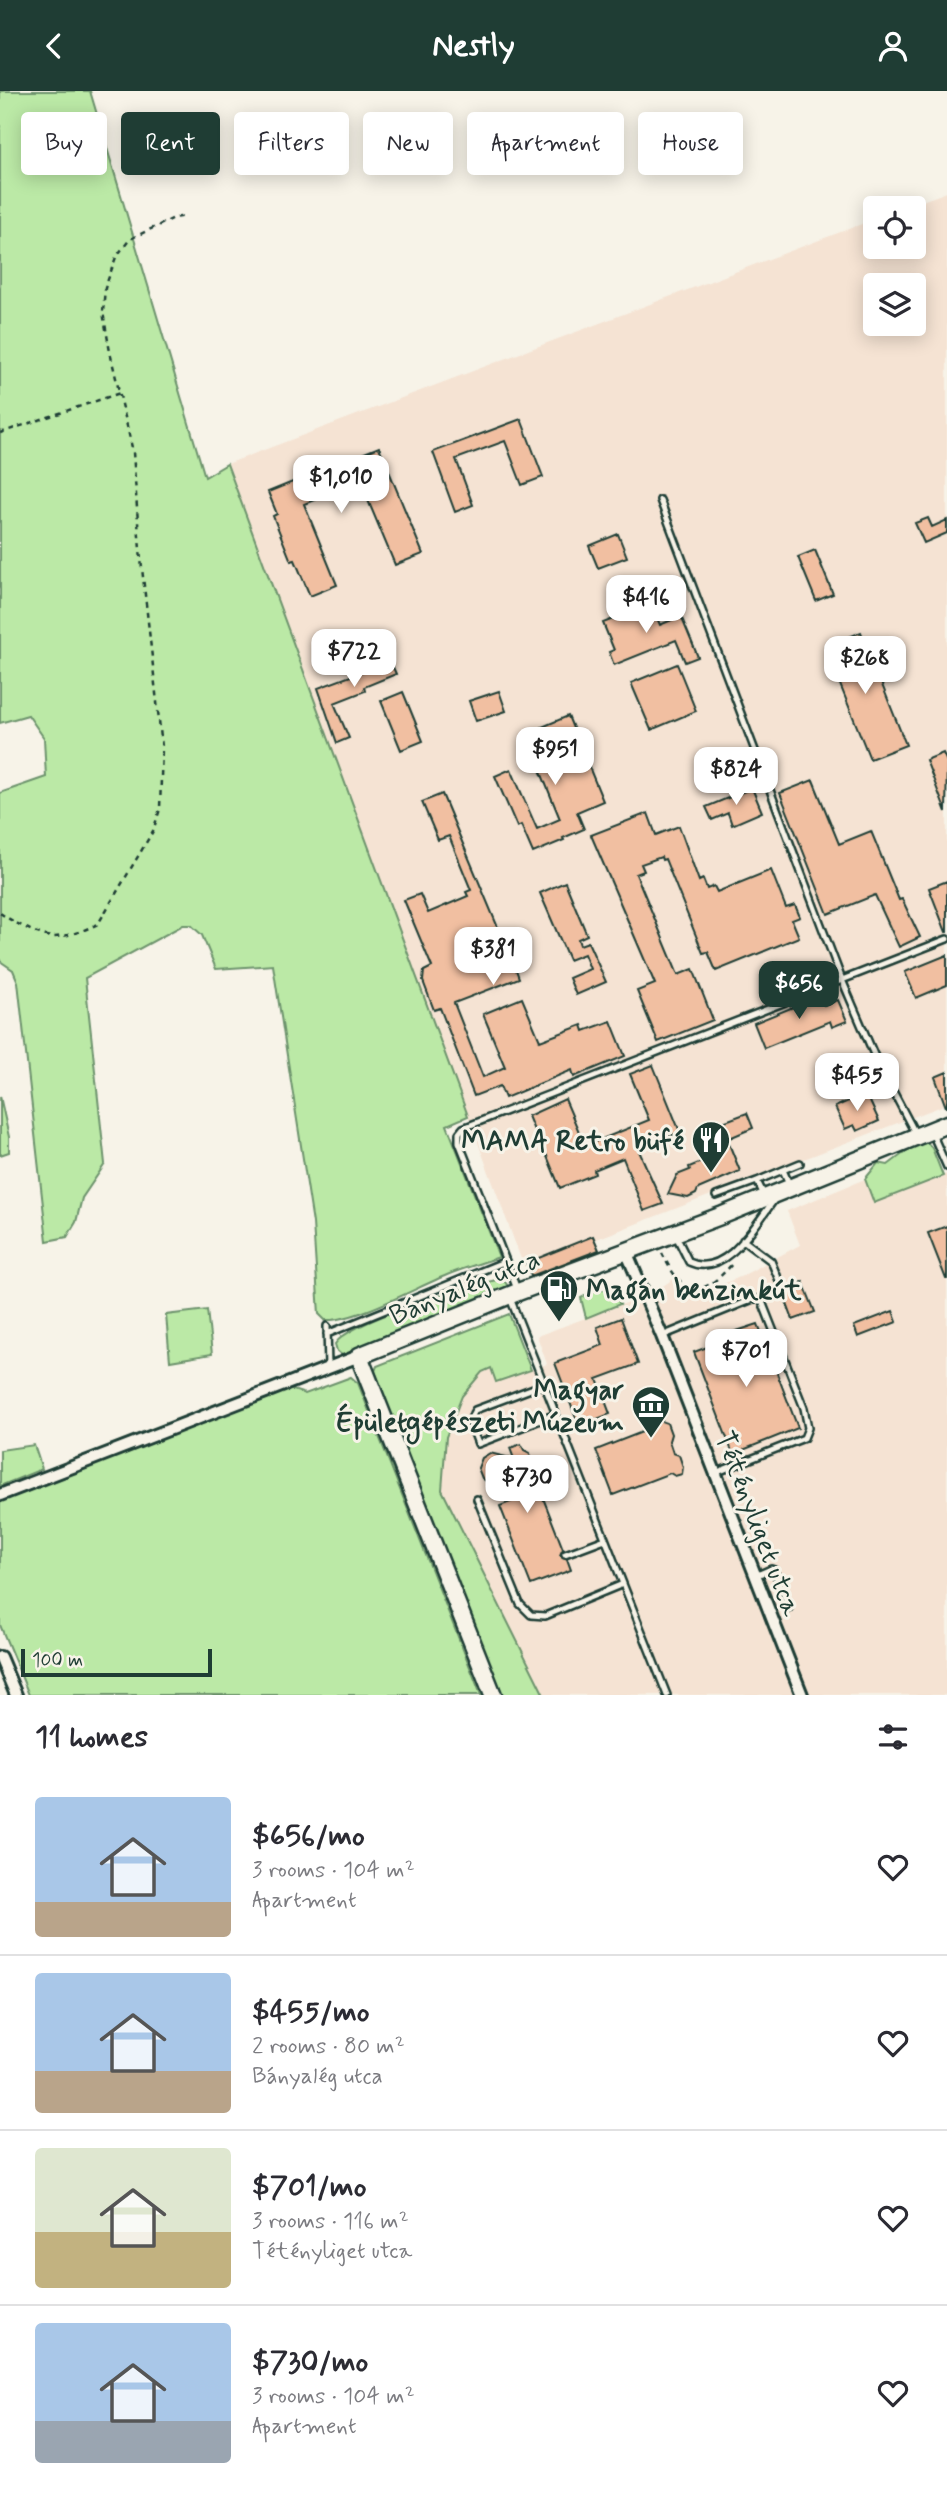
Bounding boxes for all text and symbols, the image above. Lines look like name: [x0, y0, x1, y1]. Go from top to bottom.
text: Nestly: [432, 25, 515, 67]
icon: back: [35, 27, 73, 65]
icon: person: [874, 27, 912, 65]
chip: Buy: [21, 112, 107, 175]
chip: Rent: [121, 112, 220, 175]
chip: Filters: [234, 112, 349, 175]
chip: New: [363, 112, 453, 175]
chip: Apartment: [467, 112, 624, 175]
chip: House: [638, 112, 743, 175]
map controls: [863, 196, 926, 336]
button: locate: [863, 196, 926, 259]
button: layers: [863, 273, 926, 336]
pin: $1,010: [284, 455, 398, 515]
text: $1,010: [309, 463, 373, 493]
pin: $416: [605, 575, 687, 635]
text: $416: [622, 583, 670, 613]
pin: $722: [313, 629, 395, 689]
text: $722: [327, 637, 381, 667]
pin: $268: [824, 637, 906, 696]
text: $268: [840, 644, 890, 674]
pin: $951: [514, 727, 596, 787]
text: $951: [532, 735, 578, 765]
pin: $824: [695, 747, 777, 807]
text: $824: [710, 755, 762, 785]
pin: $381: [452, 927, 534, 987]
text: $381: [470, 935, 516, 965]
pin: $656: [758, 961, 840, 1021]
text: $656: [775, 969, 823, 999]
pin: $455: [816, 1053, 898, 1113]
text: $455: [831, 1061, 883, 1091]
restaurant icon: MAMA Retro büfé: [690, 1119, 732, 1174]
place label: MAMA Retro büfé: [461, 1124, 685, 1161]
street label: Bányalég utca: [384, 1241, 546, 1335]
fuel station icon: Magán benzinkút: [538, 1268, 580, 1323]
place label: Magán benzinkút: [586, 1273, 802, 1313]
pin: $701: [705, 1329, 787, 1389]
text: $701: [721, 1337, 771, 1367]
place label: Magyar Épületgépészeti Múzeum: [336, 1373, 624, 1445]
museum icon: Magyar Épületgépészeti Múzeum: [630, 1384, 672, 1439]
street label: Tétényliget utca: [704, 1426, 809, 1622]
pin: $730: [486, 1455, 568, 1515]
text: $730: [501, 1463, 553, 1493]
scale bar: [21, 1646, 212, 1678]
text: 100 m: [32, 1648, 83, 1673]
text: 11 homes: [35, 1718, 148, 1757]
icon: filters: [874, 1718, 912, 1756]
text: $656/mo: [252, 1817, 365, 1856]
icon: home: [91, 1825, 175, 1909]
icon: heart: [874, 1848, 912, 1886]
text: 3 rooms · 104 m²: [252, 1856, 415, 1886]
text: Apartment: [252, 1886, 357, 1916]
text: $455/mo: [252, 1993, 370, 2032]
icon: home: [91, 2001, 175, 2085]
icon: heart: [874, 2024, 912, 2062]
text: 2 rooms · 80 m²: [252, 2032, 405, 2062]
text: Bányalég utca: [252, 2062, 383, 2092]
text: $701/mo: [252, 2168, 366, 2207]
icon: home: [91, 2176, 175, 2260]
icon: heart: [874, 2199, 912, 2237]
text: 3 rooms · 116 m²: [252, 2207, 409, 2237]
text: Tétényliget utca: [252, 2237, 412, 2267]
text: $730/mo: [252, 2343, 368, 2382]
icon: home: [91, 2351, 175, 2435]
icon: heart: [874, 2374, 912, 2412]
text: 3 rooms · 104 m²: [252, 2382, 415, 2412]
text: Apartment: [252, 2412, 357, 2442]

